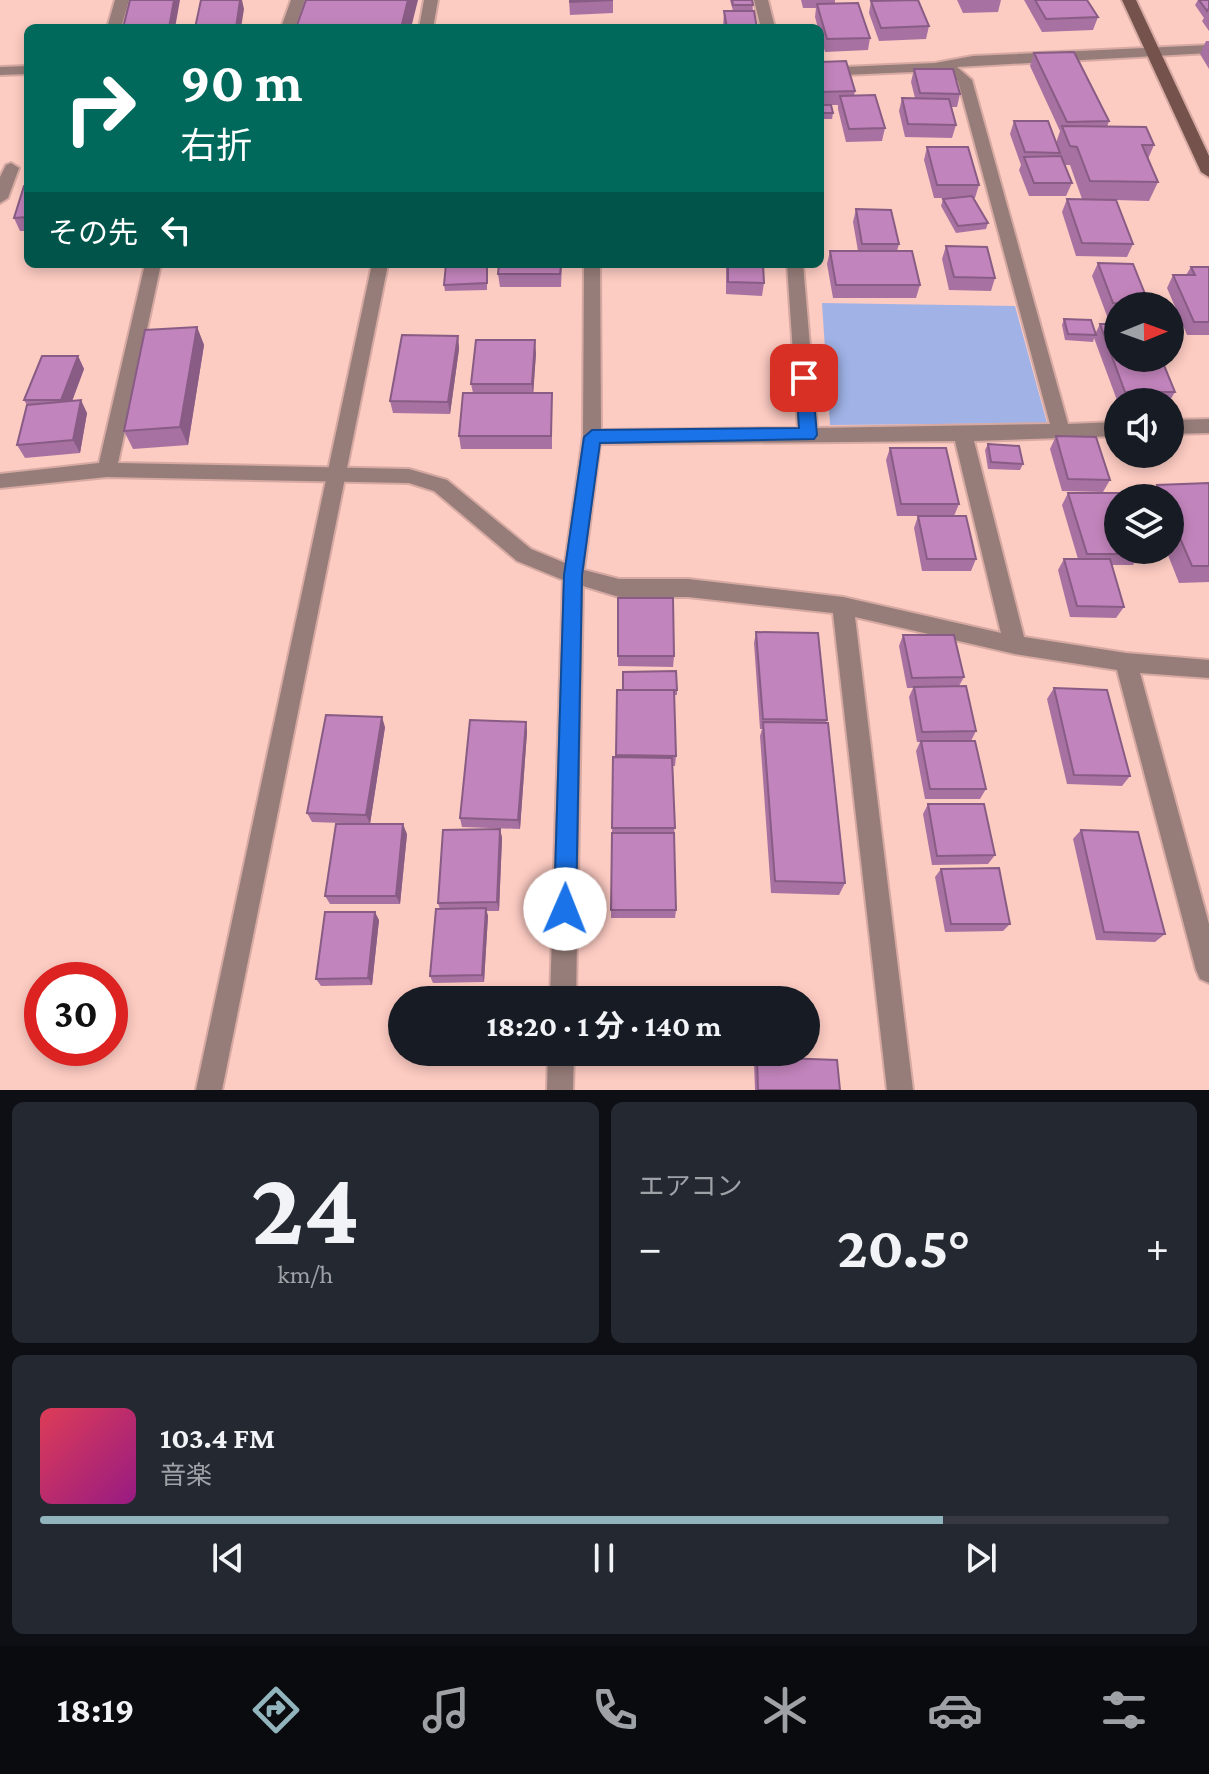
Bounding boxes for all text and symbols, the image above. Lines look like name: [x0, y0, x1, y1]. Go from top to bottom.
text: 90 m: [180, 51, 303, 113]
icon: right: [48, 56, 152, 160]
text: 右折: [180, 126, 252, 166]
icon: left: [154, 208, 198, 252]
text: その先: [48, 216, 138, 249]
north arrow: [1104, 292, 1184, 372]
map controls: [1104, 292, 1184, 564]
pin: [770, 344, 838, 412]
icon: arrive: [782, 356, 826, 400]
button: sound: [1104, 388, 1184, 468]
button: layers: [1104, 484, 1184, 564]
position arrow: [523, 867, 607, 951]
speed limit sign: 30: [24, 962, 128, 1066]
text: 18:20 · 1 分 · 140 m: [487, 1009, 721, 1042]
text: 24: [251, 1150, 360, 1265]
text: エアコン: [639, 1172, 743, 1201]
text: 20.5°: [837, 1213, 971, 1280]
text: −: [639, 1223, 662, 1271]
text: +: [1146, 1223, 1169, 1271]
text: km/h: [277, 1260, 333, 1289]
text: 103.4 FM: [160, 1421, 275, 1454]
text: 音楽: [160, 1461, 212, 1490]
icon: previous: [206, 1536, 250, 1580]
icon: pause: [582, 1536, 626, 1580]
icon: next: [959, 1536, 1003, 1580]
icon: directions: [248, 1682, 304, 1738]
icon: music: [418, 1682, 474, 1738]
icon: phone: [587, 1682, 643, 1738]
icon: climate: [757, 1682, 813, 1738]
icon: car: [927, 1682, 983, 1738]
icon: filters: [1096, 1682, 1152, 1738]
text: 18:19: [57, 1690, 134, 1730]

